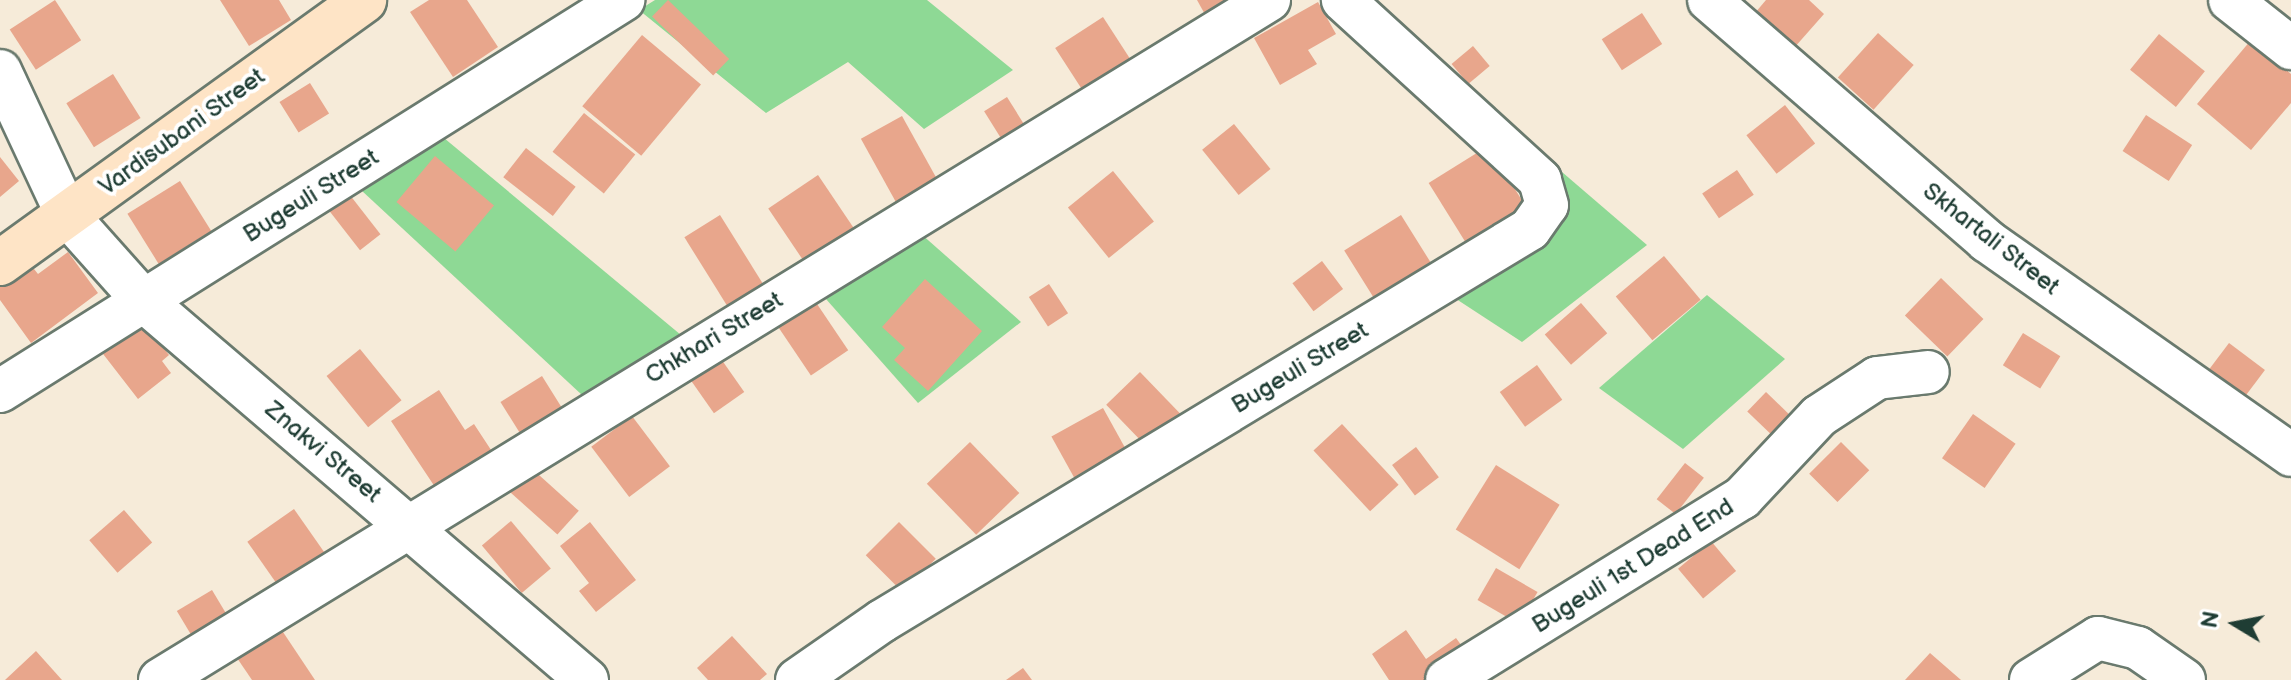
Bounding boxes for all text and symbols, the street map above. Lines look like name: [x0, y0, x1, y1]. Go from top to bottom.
street label: Vardisubani Street: [93, 62, 271, 202]
street label: Bugeuli Street: [238, 143, 384, 249]
street label: Skhartali Street: [1917, 177, 2065, 301]
street label: Chkhari Street: [640, 286, 788, 390]
street label: Bugeuli Street: [1226, 316, 1374, 420]
street label: Znakvi Street: [259, 395, 387, 509]
street label: Bugeuli 1st Dead End: [1527, 492, 1739, 640]
north arrow: [2195, 584, 2275, 664]
text: N: [2196, 609, 2226, 630]

